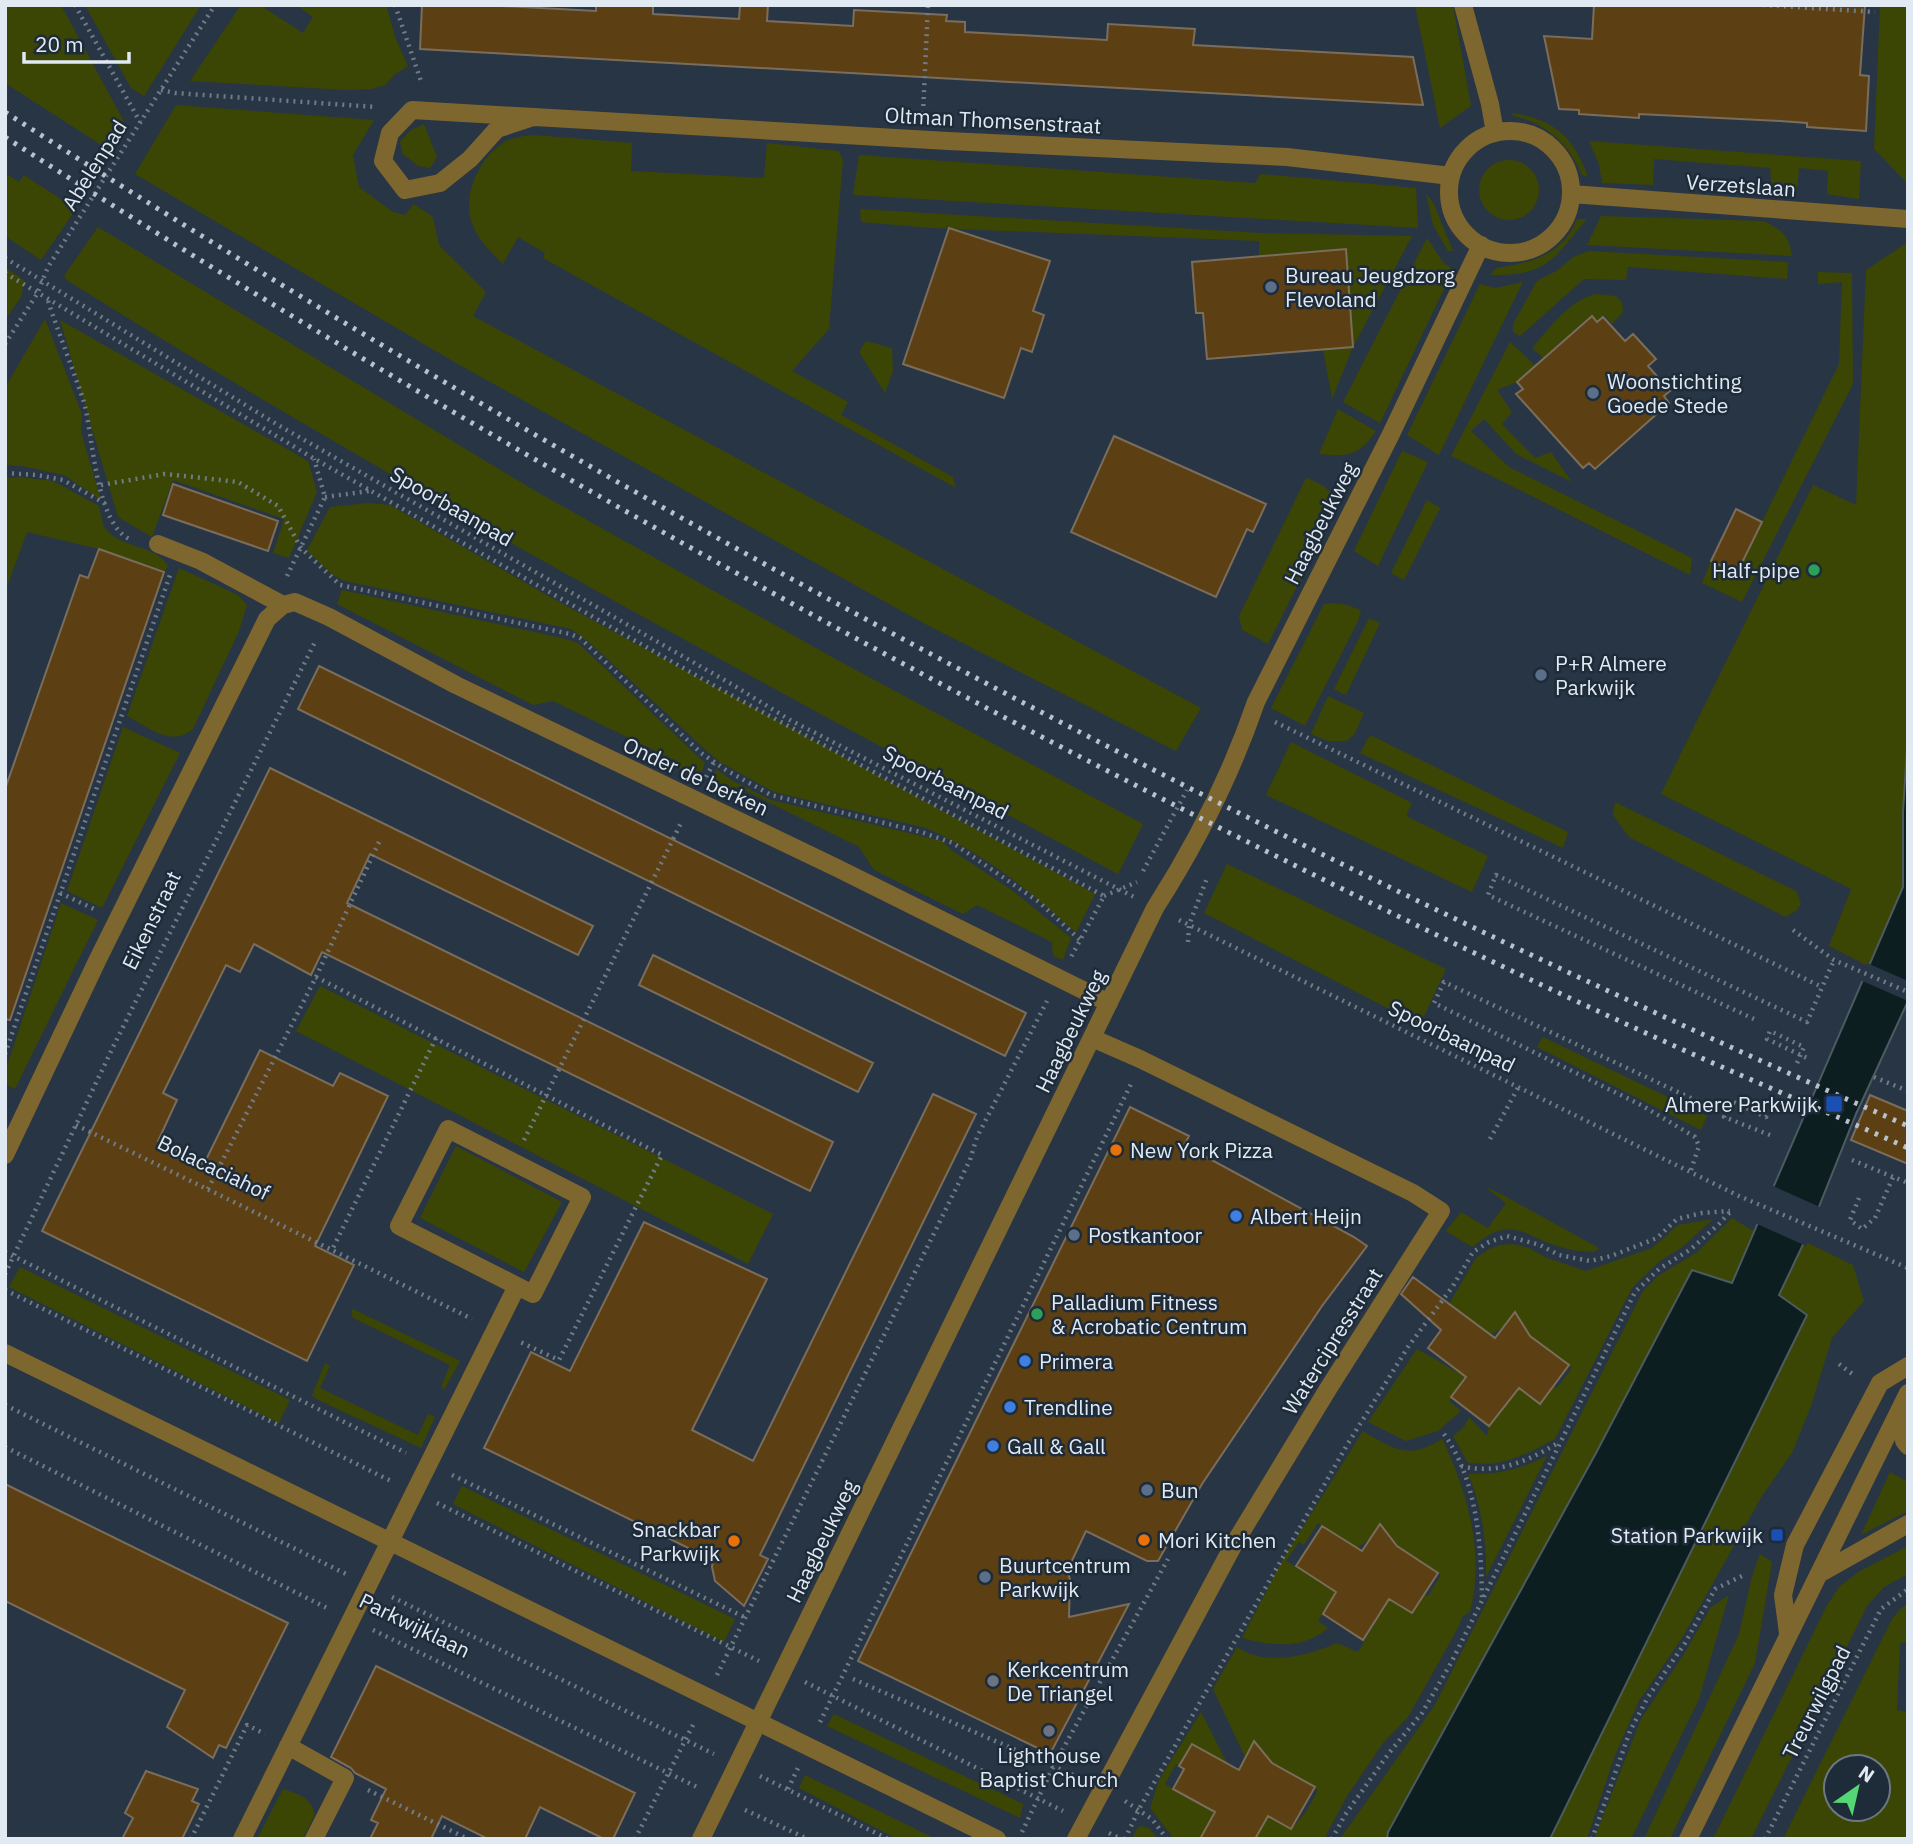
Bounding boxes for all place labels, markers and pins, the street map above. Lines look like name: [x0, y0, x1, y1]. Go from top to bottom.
place label: Bureau Jeugdzorg Flevoland: [1285, 261, 1455, 313]
marker: Bureau Jeugdzorg Flevoland: [1263, 279, 1279, 295]
place label: Woonstichting Goede Stede: [1607, 367, 1742, 419]
marker: Woonstichting Goede Stede: [1585, 385, 1601, 401]
place label: Half-pipe: [1712, 556, 1800, 584]
marker: Half-pipe: [1806, 562, 1822, 578]
place label: P+R Almere Parkwijk: [1555, 649, 1667, 701]
marker: P+R Almere Parkwijk: [1533, 667, 1549, 683]
place label: Almere Parkwijk: [1665, 1090, 1818, 1118]
marker: Almere Parkwijk: [1824, 1094, 1844, 1114]
place label: New York Pizza: [1130, 1136, 1273, 1164]
marker: New York Pizza: [1108, 1142, 1124, 1158]
place label: Albert Heijn: [1250, 1202, 1362, 1230]
marker: Albert Heijn: [1228, 1208, 1244, 1224]
place label: Postkantoor: [1088, 1221, 1202, 1249]
marker: Postkantoor: [1066, 1227, 1082, 1243]
place label: Palladium Fitness & Acrobatic Centrum: [1051, 1288, 1247, 1340]
marker: Palladium Fitness & Acrobatic Centrum: [1029, 1306, 1045, 1322]
place label: Primera: [1039, 1347, 1113, 1375]
marker: Primera: [1017, 1353, 1033, 1369]
place label: Trendline: [1024, 1393, 1113, 1421]
marker: Trendline: [1002, 1399, 1018, 1415]
place label: Gall & Gall: [1007, 1432, 1106, 1460]
marker: Gall & Gall: [985, 1438, 1001, 1454]
place label: Bun: [1161, 1476, 1199, 1504]
marker: Bun: [1139, 1482, 1155, 1498]
place label: Snackbar Parkwijk: [632, 1515, 720, 1567]
place label: Station Parkwijk: [1611, 1521, 1763, 1549]
place label: Mori Kitchen: [1158, 1526, 1277, 1554]
marker: Station Parkwijk: [1769, 1527, 1785, 1543]
marker: Mori Kitchen: [1136, 1532, 1152, 1548]
marker: Snackbar Parkwijk: [726, 1533, 742, 1549]
place label: Buurtcentrum Parkwijk: [999, 1551, 1131, 1603]
marker: Buurtcentrum Parkwijk: [977, 1569, 993, 1585]
place label: Kerkcentrum De Triangel: [1007, 1655, 1129, 1707]
marker: Kerkcentrum De Triangel: [985, 1673, 1001, 1689]
marker: Lighthouse Baptist Church: [1041, 1723, 1057, 1739]
place label: Lighthouse Baptist Church: [980, 1741, 1119, 1793]

